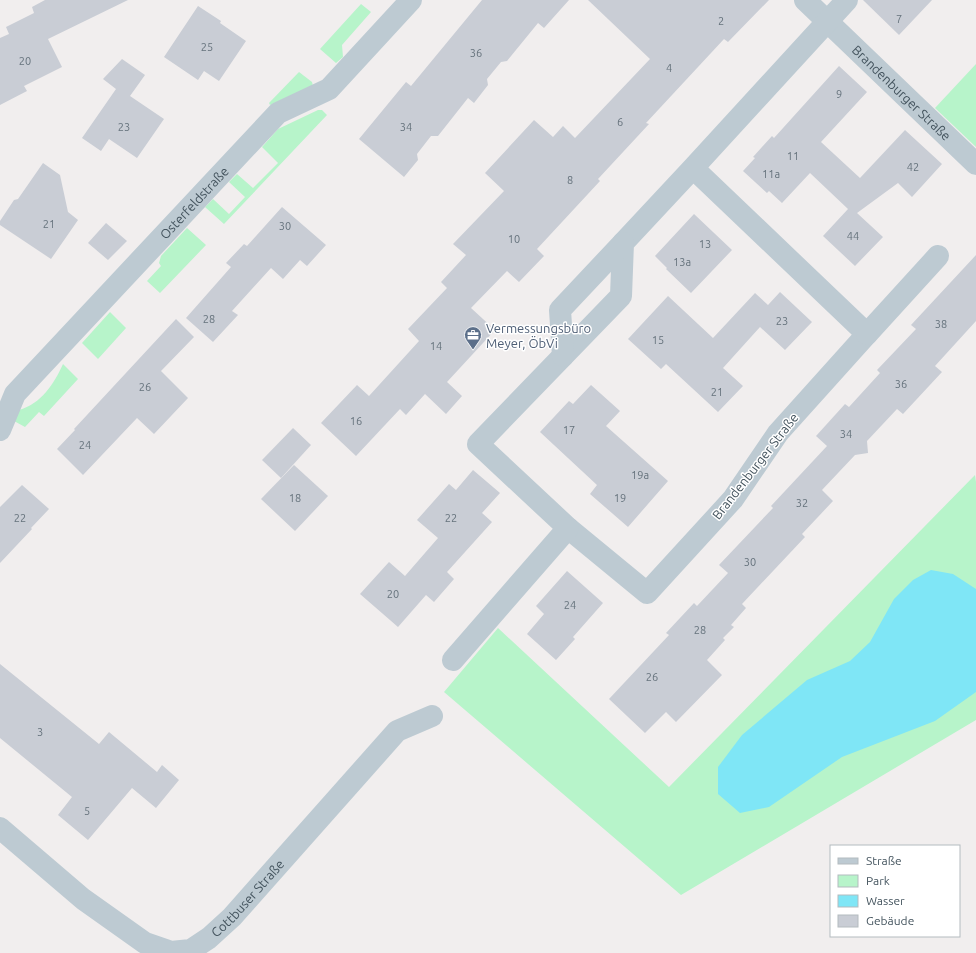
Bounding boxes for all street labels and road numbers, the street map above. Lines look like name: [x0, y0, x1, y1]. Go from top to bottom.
street label: Brandenburger Straße: [850, 42, 954, 143]
street label: Osterfeldstraße: [157, 164, 231, 242]
street label: Brandenburger Straße: [709, 410, 801, 522]
street label: Cottbuser Straße: [208, 857, 287, 940]

